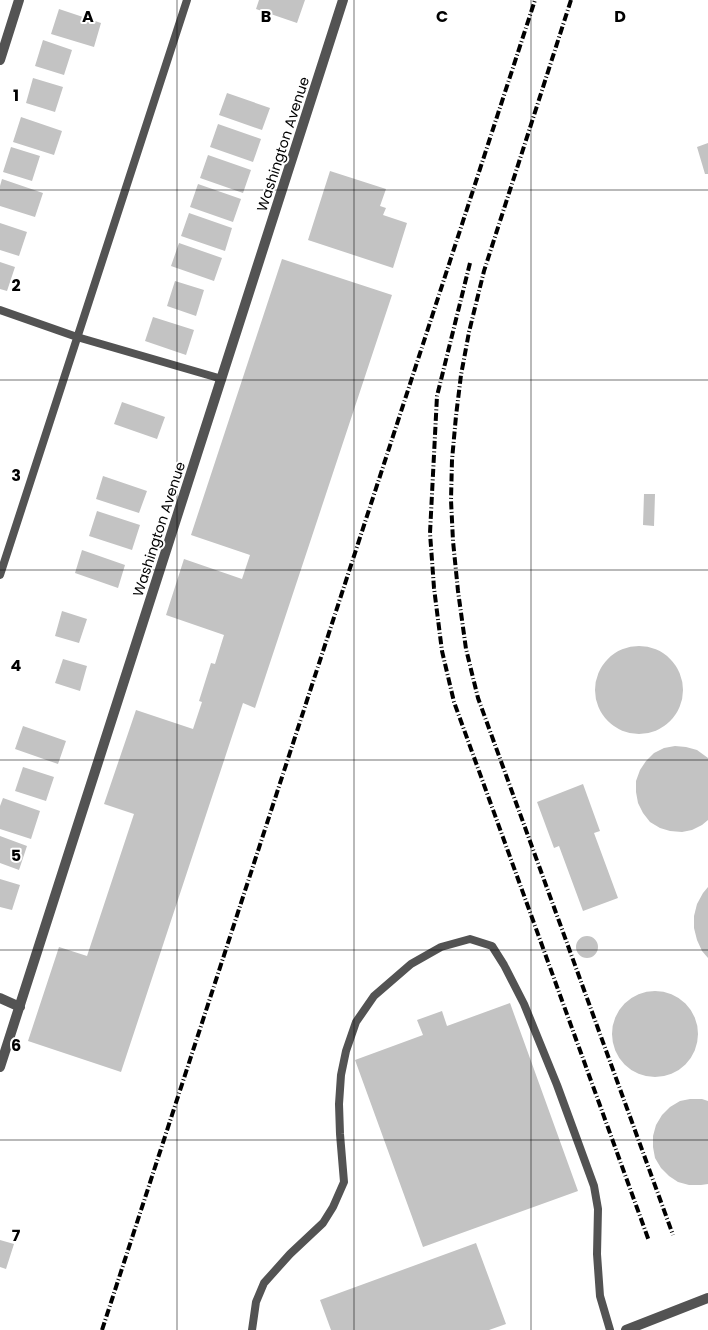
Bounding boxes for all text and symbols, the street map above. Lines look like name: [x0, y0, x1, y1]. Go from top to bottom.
text: A: [82, 5, 94, 28]
text: B: [261, 5, 271, 28]
text: C: [436, 5, 448, 28]
text: D: [614, 5, 626, 28]
street label: Washington Avenue: [252, 74, 314, 214]
text: 1: [13, 84, 19, 107]
text: 2: [11, 274, 21, 297]
street label: Washington Avenue: [128, 459, 190, 599]
text: 3: [11, 464, 21, 487]
text: 4: [11, 654, 22, 677]
text: 5: [11, 844, 21, 867]
text: 6: [11, 1034, 21, 1057]
text: 7: [12, 1224, 21, 1247]

